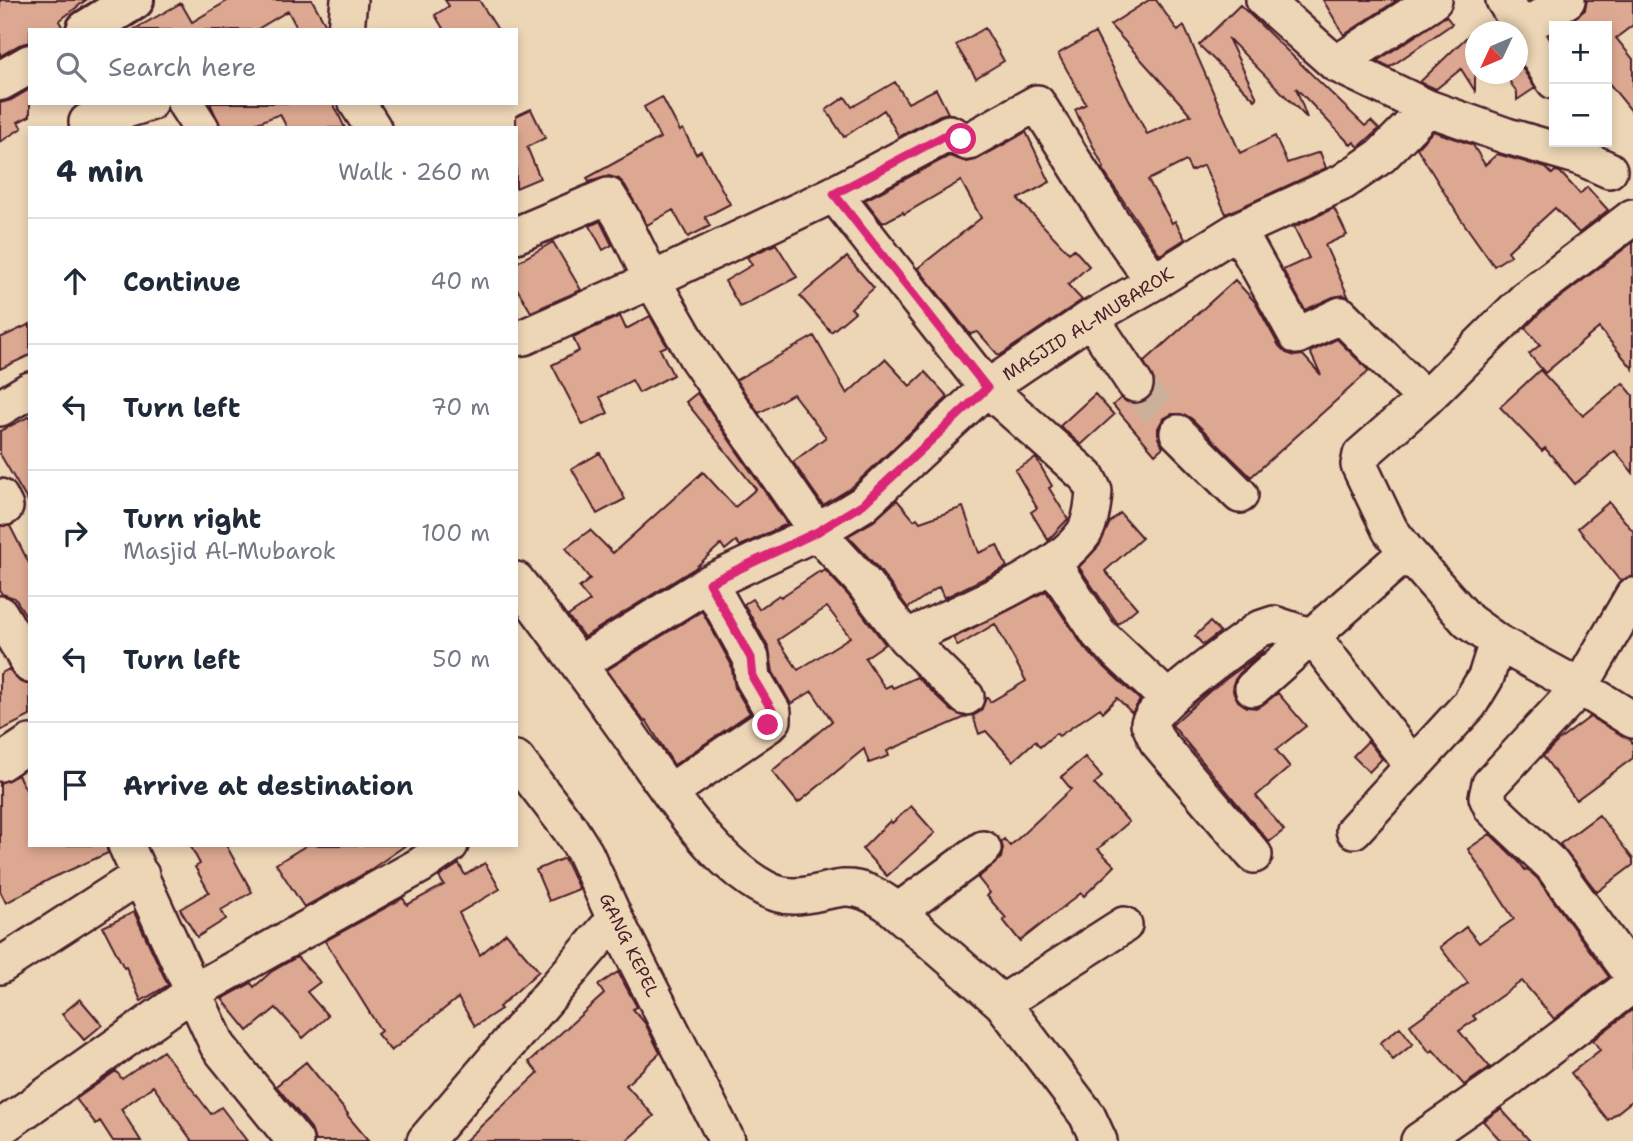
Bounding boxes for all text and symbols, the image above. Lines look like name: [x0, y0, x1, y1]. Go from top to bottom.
north arrow: [1465, 21, 1528, 84]
map controls: [1549, 21, 1612, 147]
button: +: [1549, 21, 1612, 84]
search box: [28, 28, 518, 105]
icon: search: [52, 48, 90, 86]
text: Search here: [108, 49, 257, 84]
button: −: [1549, 84, 1612, 147]
route start: [945, 123, 976, 154]
text: 4 min: [56, 151, 143, 192]
text: Walk · 260 m: [338, 157, 490, 187]
street label: MASJID AL-MUBAROK: [998, 261, 1178, 386]
icon: ahead: [56, 262, 94, 300]
text: Continue: [123, 264, 241, 299]
text: 40 m: [430, 266, 490, 296]
icon: left: [56, 388, 94, 426]
text: Turn left: [123, 390, 240, 425]
text: 70 m: [431, 392, 490, 422]
text: Turn right: [123, 501, 261, 536]
icon: right: [56, 514, 94, 552]
text: 100 m: [421, 518, 490, 548]
text: Masjid Al-Mubarok: [123, 536, 336, 566]
icon: left: [56, 640, 94, 678]
text: Turn left: [123, 642, 240, 677]
text: 50 m: [432, 644, 490, 674]
route end: [752, 709, 783, 740]
icon: arrive: [56, 766, 94, 804]
text: Arrive at destination: [123, 768, 413, 803]
street label: GANG KEPEL: [593, 889, 665, 1001]

